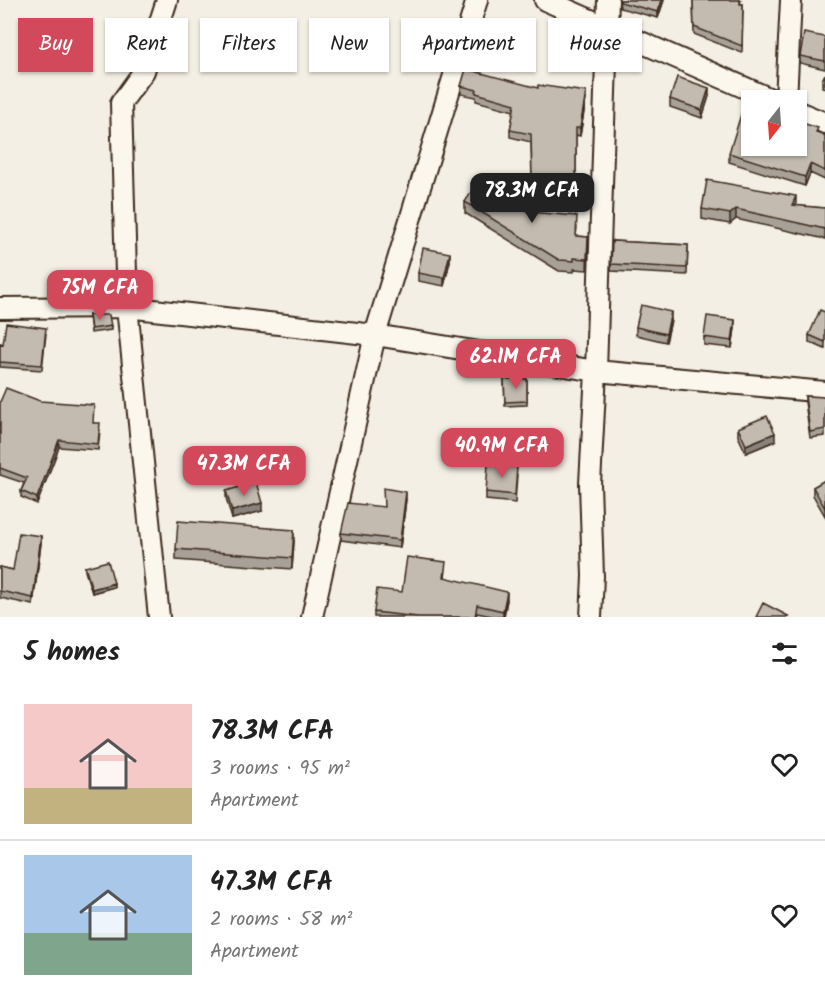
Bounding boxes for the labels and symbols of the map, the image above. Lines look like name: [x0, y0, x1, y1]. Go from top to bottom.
north arrow: [741, 90, 807, 156]
pin: 78.3M CFA: [463, 173, 601, 224]
pin: 75M CFA: [45, 270, 155, 321]
pin: 62.1M CFA: [447, 339, 585, 390]
pin: 40.9M CFA: [433, 428, 571, 479]
pin: 47.3M CFA: [175, 446, 313, 497]

